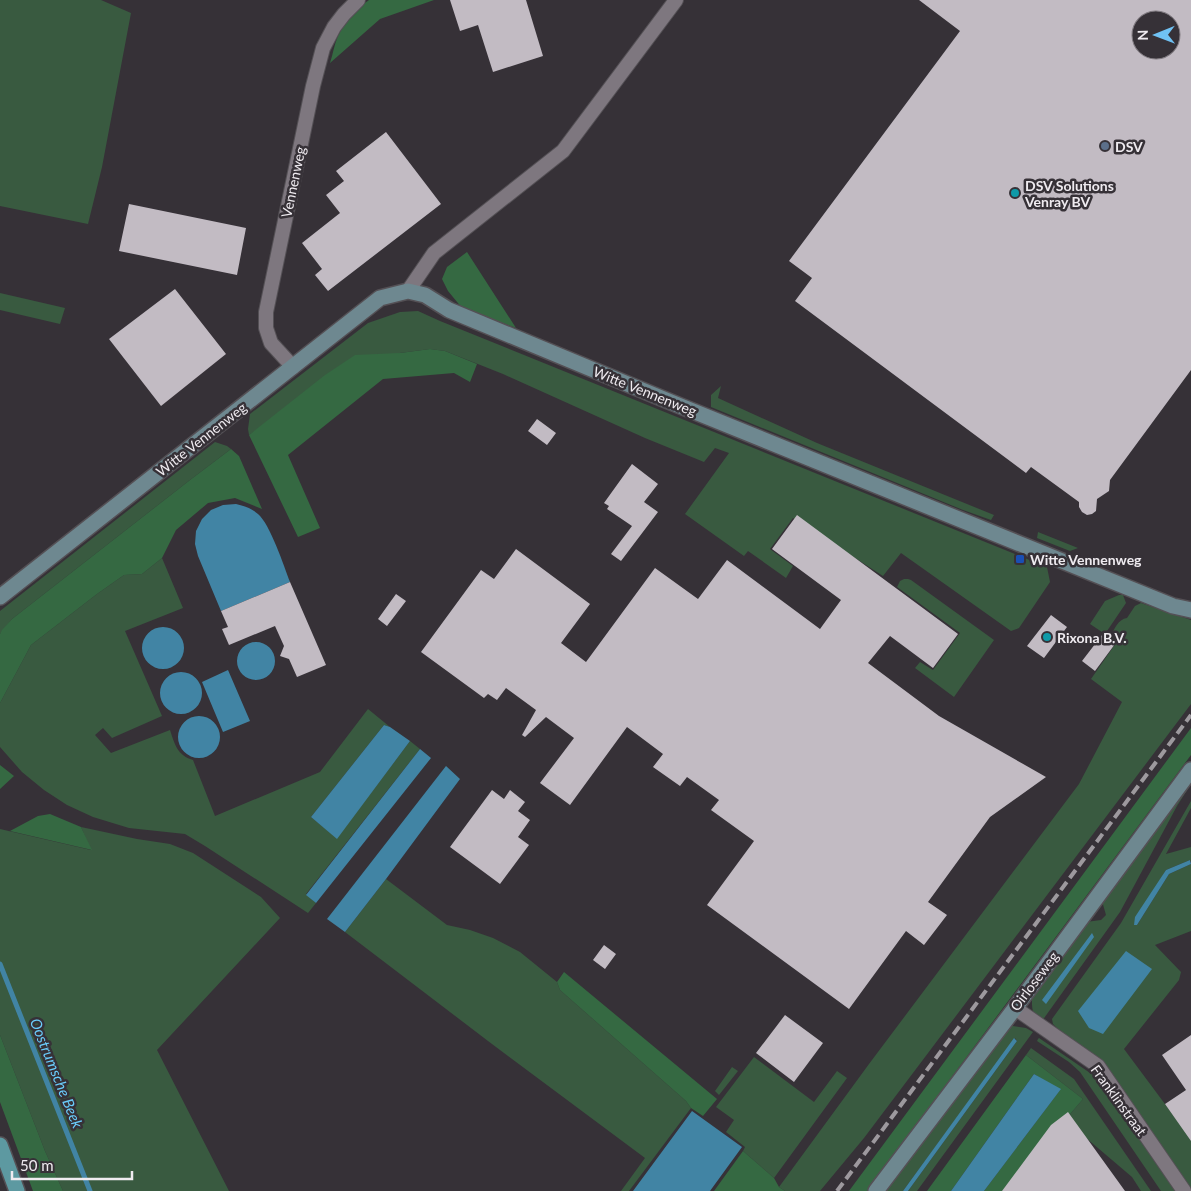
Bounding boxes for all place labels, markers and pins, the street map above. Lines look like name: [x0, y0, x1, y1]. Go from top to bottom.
place label: DSV: [1115, 138, 1143, 155]
marker: DSV: [1099, 140, 1111, 152]
place label: DSV Solutions Venray BV: [1024, 177, 1114, 210]
marker: DSV Solutions Venray BV: [1009, 187, 1021, 199]
place label: Witte Vennenweg: [1030, 551, 1142, 568]
marker: Witte Vennenweg: [1014, 553, 1026, 565]
place label: Rixona B.V.: [1057, 629, 1127, 646]
marker: Rixona B.V.: [1041, 631, 1053, 643]

